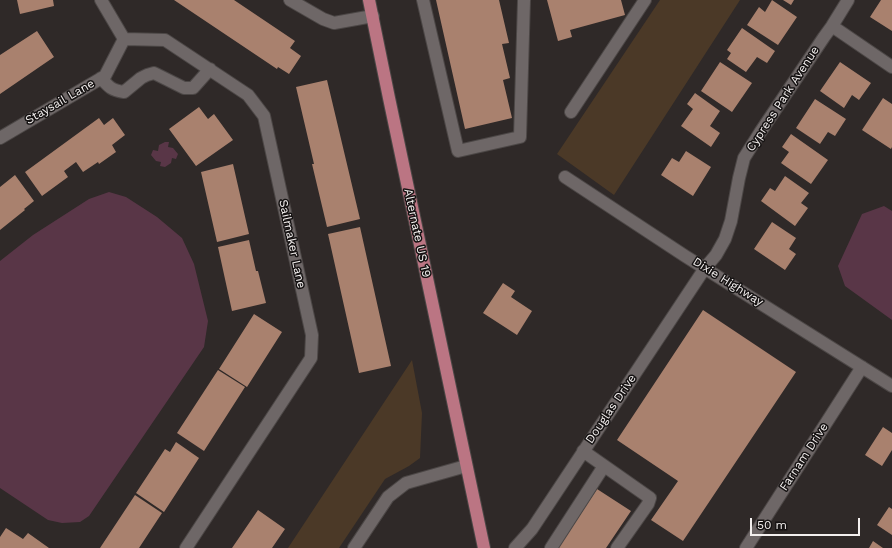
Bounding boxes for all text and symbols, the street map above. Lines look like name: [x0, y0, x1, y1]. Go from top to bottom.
street label: Cypress Park Avenue: [744, 44, 822, 154]
street label: Staysail Lane: [23, 76, 97, 128]
street label: Alternate US 19: [401, 187, 433, 279]
street label: Sailmaker Lane: [276, 198, 308, 290]
street label: Dixie Highway: [690, 255, 766, 309]
street label: Douglas Drive: [583, 372, 639, 446]
street label: Farnam Drive: [777, 420, 831, 494]
scale bar: [752, 510, 862, 536]
text: 50 m: [757, 518, 787, 532]

